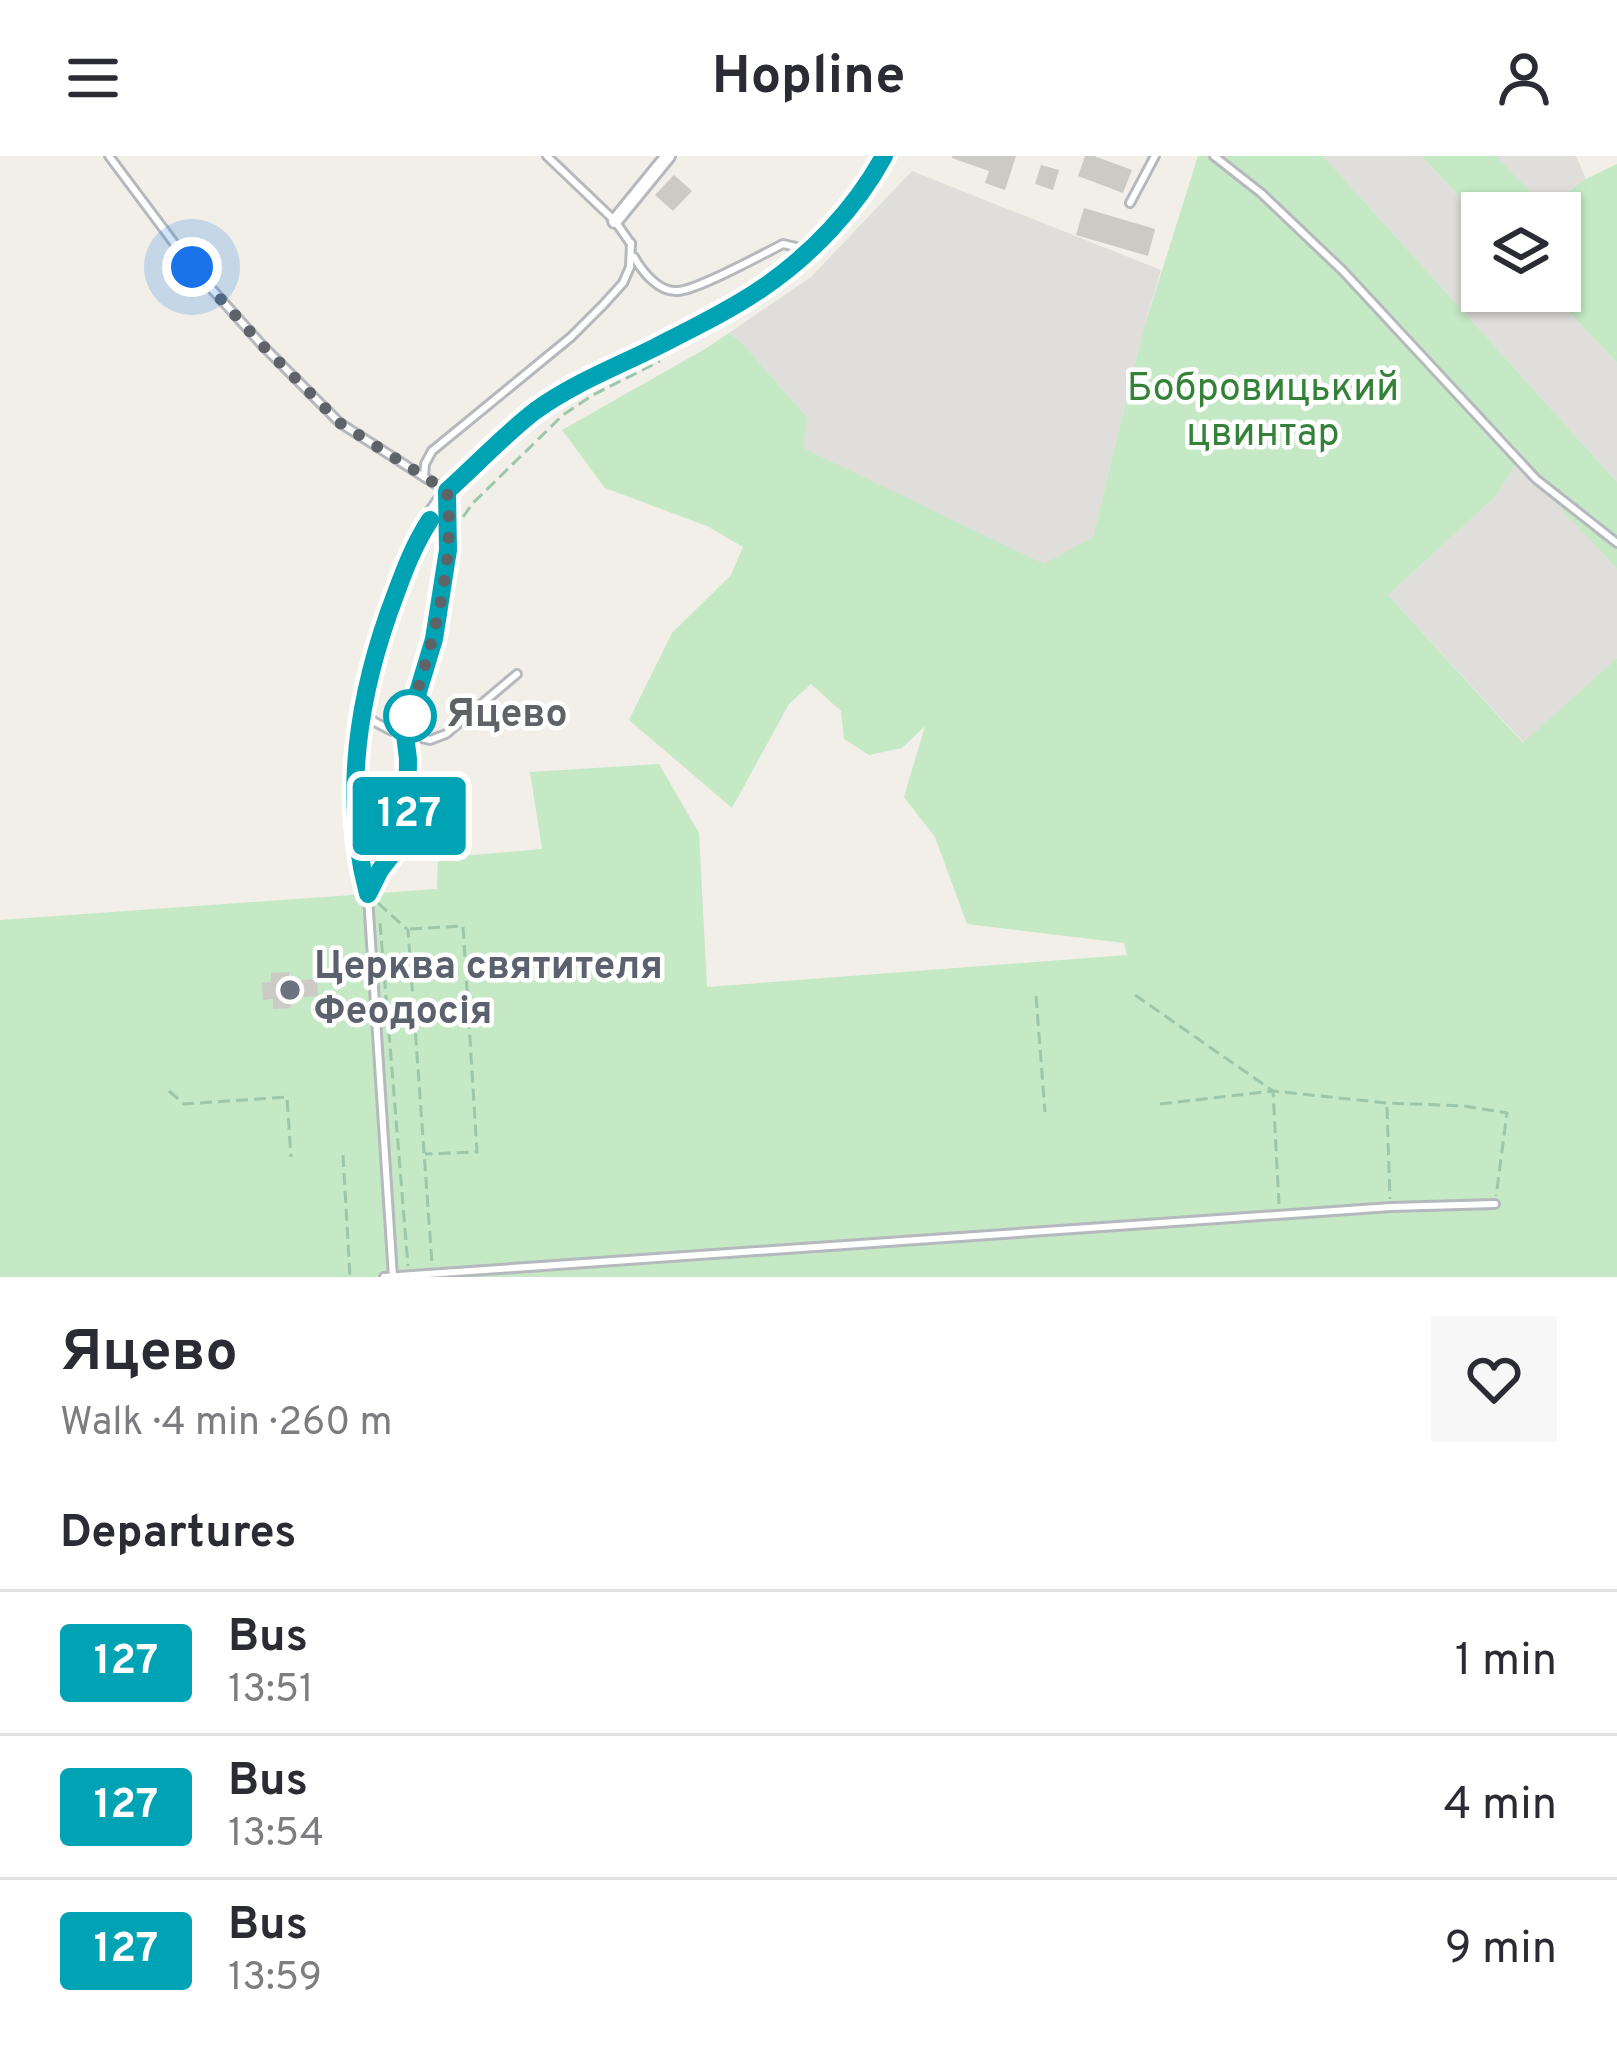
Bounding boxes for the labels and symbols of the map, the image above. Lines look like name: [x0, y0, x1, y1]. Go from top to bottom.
your location: [162, 237, 222, 297]
park label: Бобровицький цвинтар: [1127, 366, 1399, 460]
marker: Яцево: [385, 691, 435, 741]
place label: Яцево: [446, 692, 568, 741]
line badge: 127: [340, 777, 478, 855]
place label: Церква святителя Феодосія: [314, 944, 663, 1038]
marker: Церква святителя Феодосія: [277, 977, 303, 1003]

